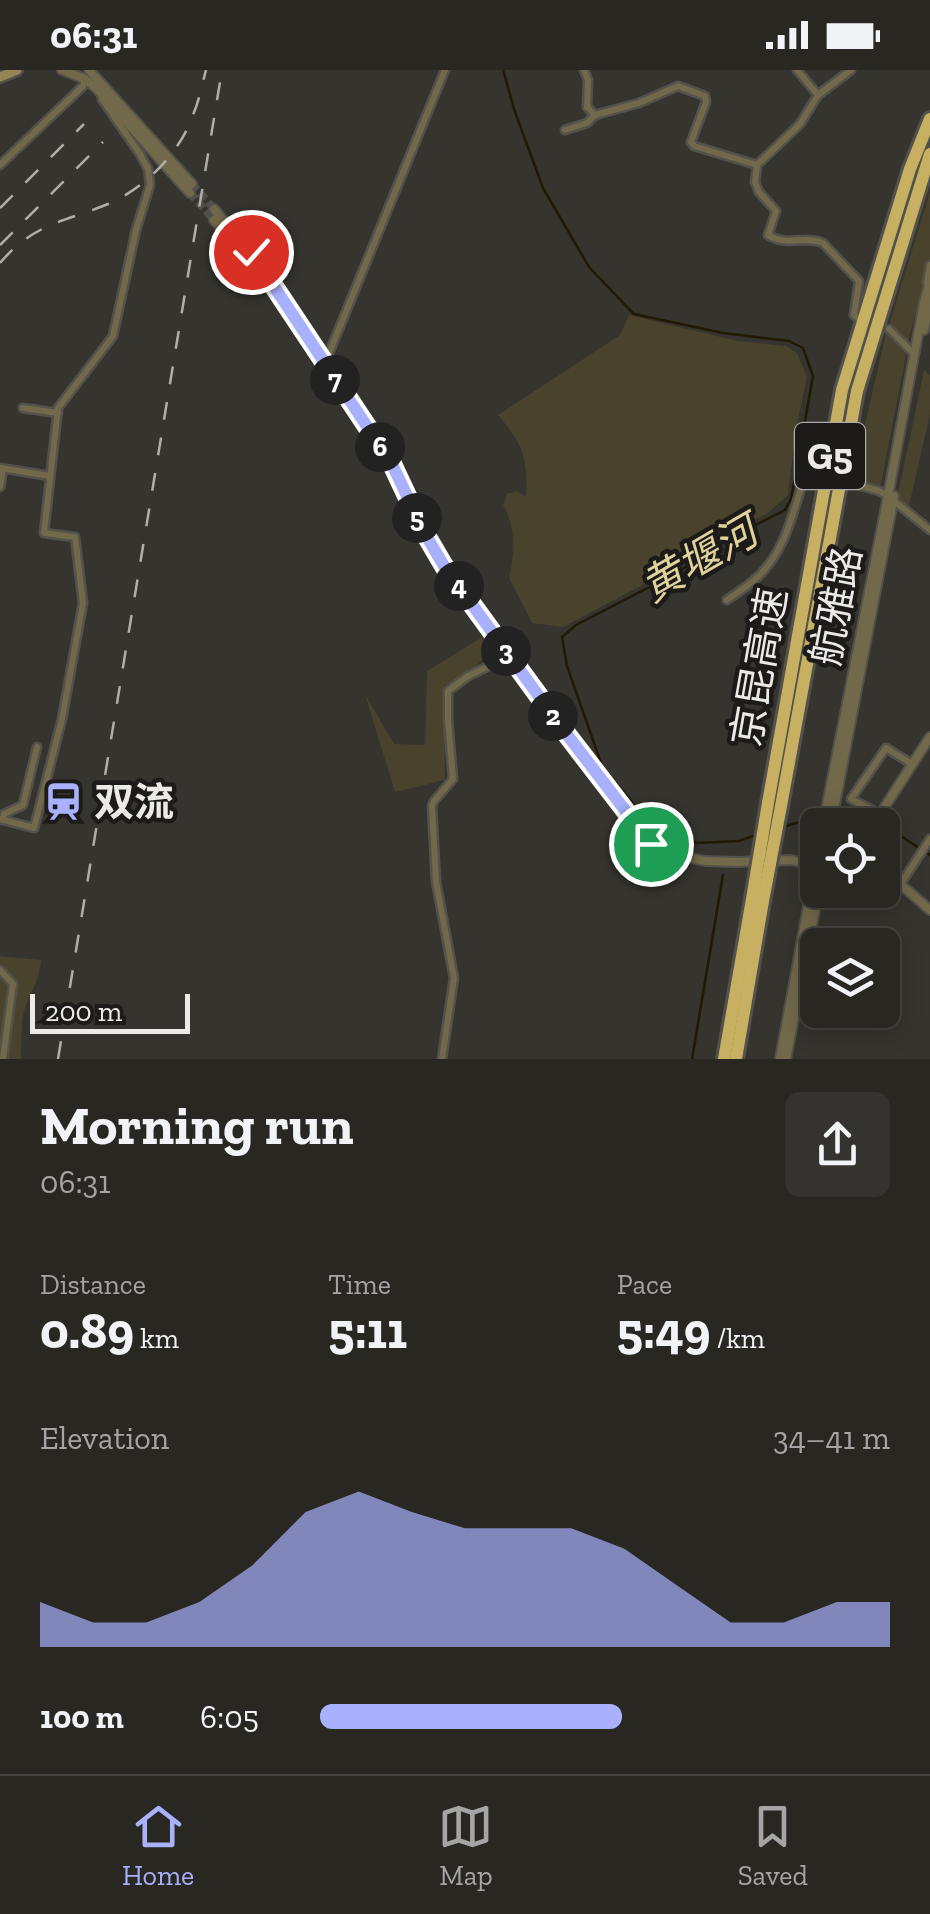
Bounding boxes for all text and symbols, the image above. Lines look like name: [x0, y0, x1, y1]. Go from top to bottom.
text: 06:31: [50, 12, 137, 58]
pin: [209, 210, 294, 295]
icon: check: [224, 225, 279, 280]
pin: 7: [310, 355, 360, 405]
text: 7: [328, 363, 342, 396]
pin: 6: [355, 422, 405, 472]
road number: G5: [795, 423, 865, 489]
text: 6: [372, 430, 388, 463]
pin: 5: [392, 493, 442, 543]
text: 5: [410, 501, 424, 534]
water label: 黄堰河: [632, 502, 772, 613]
street label: 航雅路: [801, 543, 871, 669]
pin: 4: [434, 561, 484, 611]
text: 4: [451, 569, 467, 602]
street label: 京昆高速: [721, 584, 797, 750]
pin: 3: [481, 626, 531, 676]
text: 3: [499, 634, 513, 667]
pin: 2: [528, 691, 578, 741]
text: 2: [545, 699, 561, 732]
place label: 双流: [94, 778, 174, 826]
station icon: 双流: [43, 781, 85, 823]
pin: [609, 802, 694, 887]
map controls: [800, 808, 900, 1028]
button: locate: [800, 808, 900, 908]
icon: arrive: [624, 817, 679, 872]
button: layers: [800, 928, 900, 1028]
scale bar: [30, 989, 190, 1034]
text: 200 m: [45, 995, 122, 1028]
text: Morning run: [40, 1092, 354, 1158]
button: share: [785, 1092, 890, 1197]
text: 06:31: [40, 1163, 111, 1201]
text: Distance: [40, 1268, 146, 1301]
text: Time: [328, 1268, 391, 1301]
text: Pace: [617, 1268, 672, 1301]
text: 0.89: [40, 1301, 134, 1361]
text: 5:11: [328, 1301, 407, 1361]
text: 5:49: [617, 1301, 710, 1361]
text: km: [134, 1322, 179, 1355]
text: /km: [710, 1322, 765, 1355]
text: Elevation: [40, 1419, 169, 1457]
text: 34–41 m: [773, 1419, 890, 1457]
text: 100 m: [40, 1698, 124, 1736]
text: 6:05: [200, 1698, 259, 1736]
tab: Home: [122, 1799, 194, 1892]
tab: Map: [438, 1799, 493, 1892]
tab: Saved: [738, 1799, 808, 1892]

